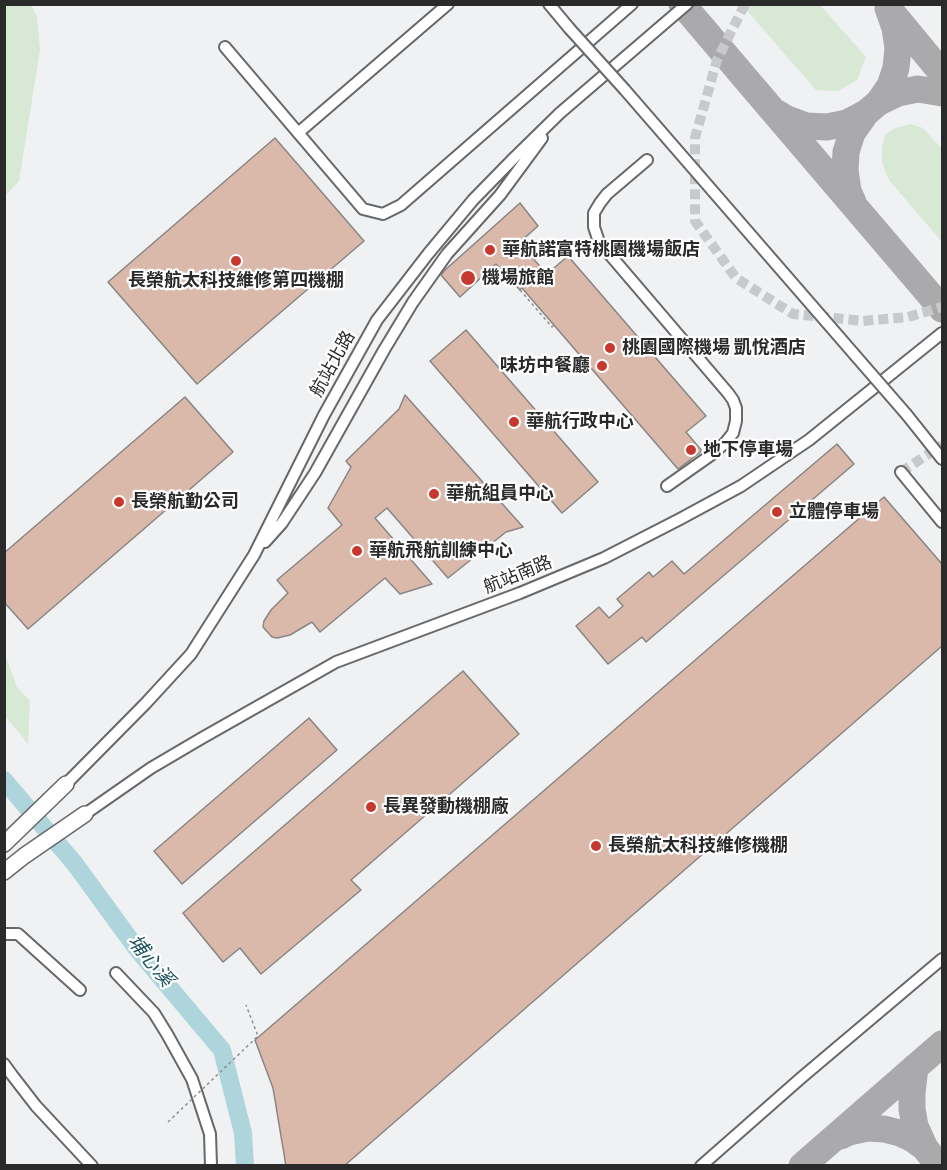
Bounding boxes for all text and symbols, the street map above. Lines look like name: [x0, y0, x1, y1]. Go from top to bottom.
place label: 華航諾富特桃園機場飯店: [502, 239, 700, 261]
marker: 華航諾富特桃園機場飯店: [483, 243, 497, 257]
marker: 長榮航太科技維修第四機棚: [229, 254, 243, 268]
place label: 機場旅館: [482, 267, 554, 289]
marker: 機場旅館: [459, 269, 477, 287]
place label: 長榮航太科技維修第四機棚: [128, 270, 344, 292]
street label: 航站北路: [306, 327, 360, 401]
place label: 桃園國際機場 凱悅酒店: [622, 337, 806, 359]
marker: 桃園國際機場 凱悅酒店: [603, 341, 617, 355]
place label: 味坊中餐廳: [500, 355, 590, 377]
marker: 味坊中餐廳: [595, 359, 609, 373]
place label: 華航行政中心: [526, 411, 634, 433]
marker: 華航行政中心: [507, 415, 521, 429]
place label: 地下停車場: [703, 439, 793, 461]
marker: 地下停車場: [684, 443, 698, 457]
place label: 華航組員中心: [446, 483, 554, 505]
marker: 華航組員中心: [427, 487, 441, 501]
place label: 長榮航勤公司: [131, 491, 239, 513]
marker: 長榮航勤公司: [112, 495, 126, 509]
place label: 立體停車場: [789, 501, 879, 523]
marker: 立體停車場: [770, 505, 784, 519]
place label: 華航飛航訓練中心: [369, 540, 513, 562]
marker: 華航飛航訓練中心: [350, 544, 364, 558]
street label: 航站南路: [481, 552, 555, 598]
place label: 長異發動機棚廠: [383, 796, 509, 818]
marker: 長異發動機棚廠: [364, 800, 378, 814]
place label: 長榮航太科技維修機棚: [608, 835, 788, 857]
marker: 長榮航太科技維修機棚: [589, 839, 603, 853]
water label: 埔心溪: [122, 930, 178, 992]

